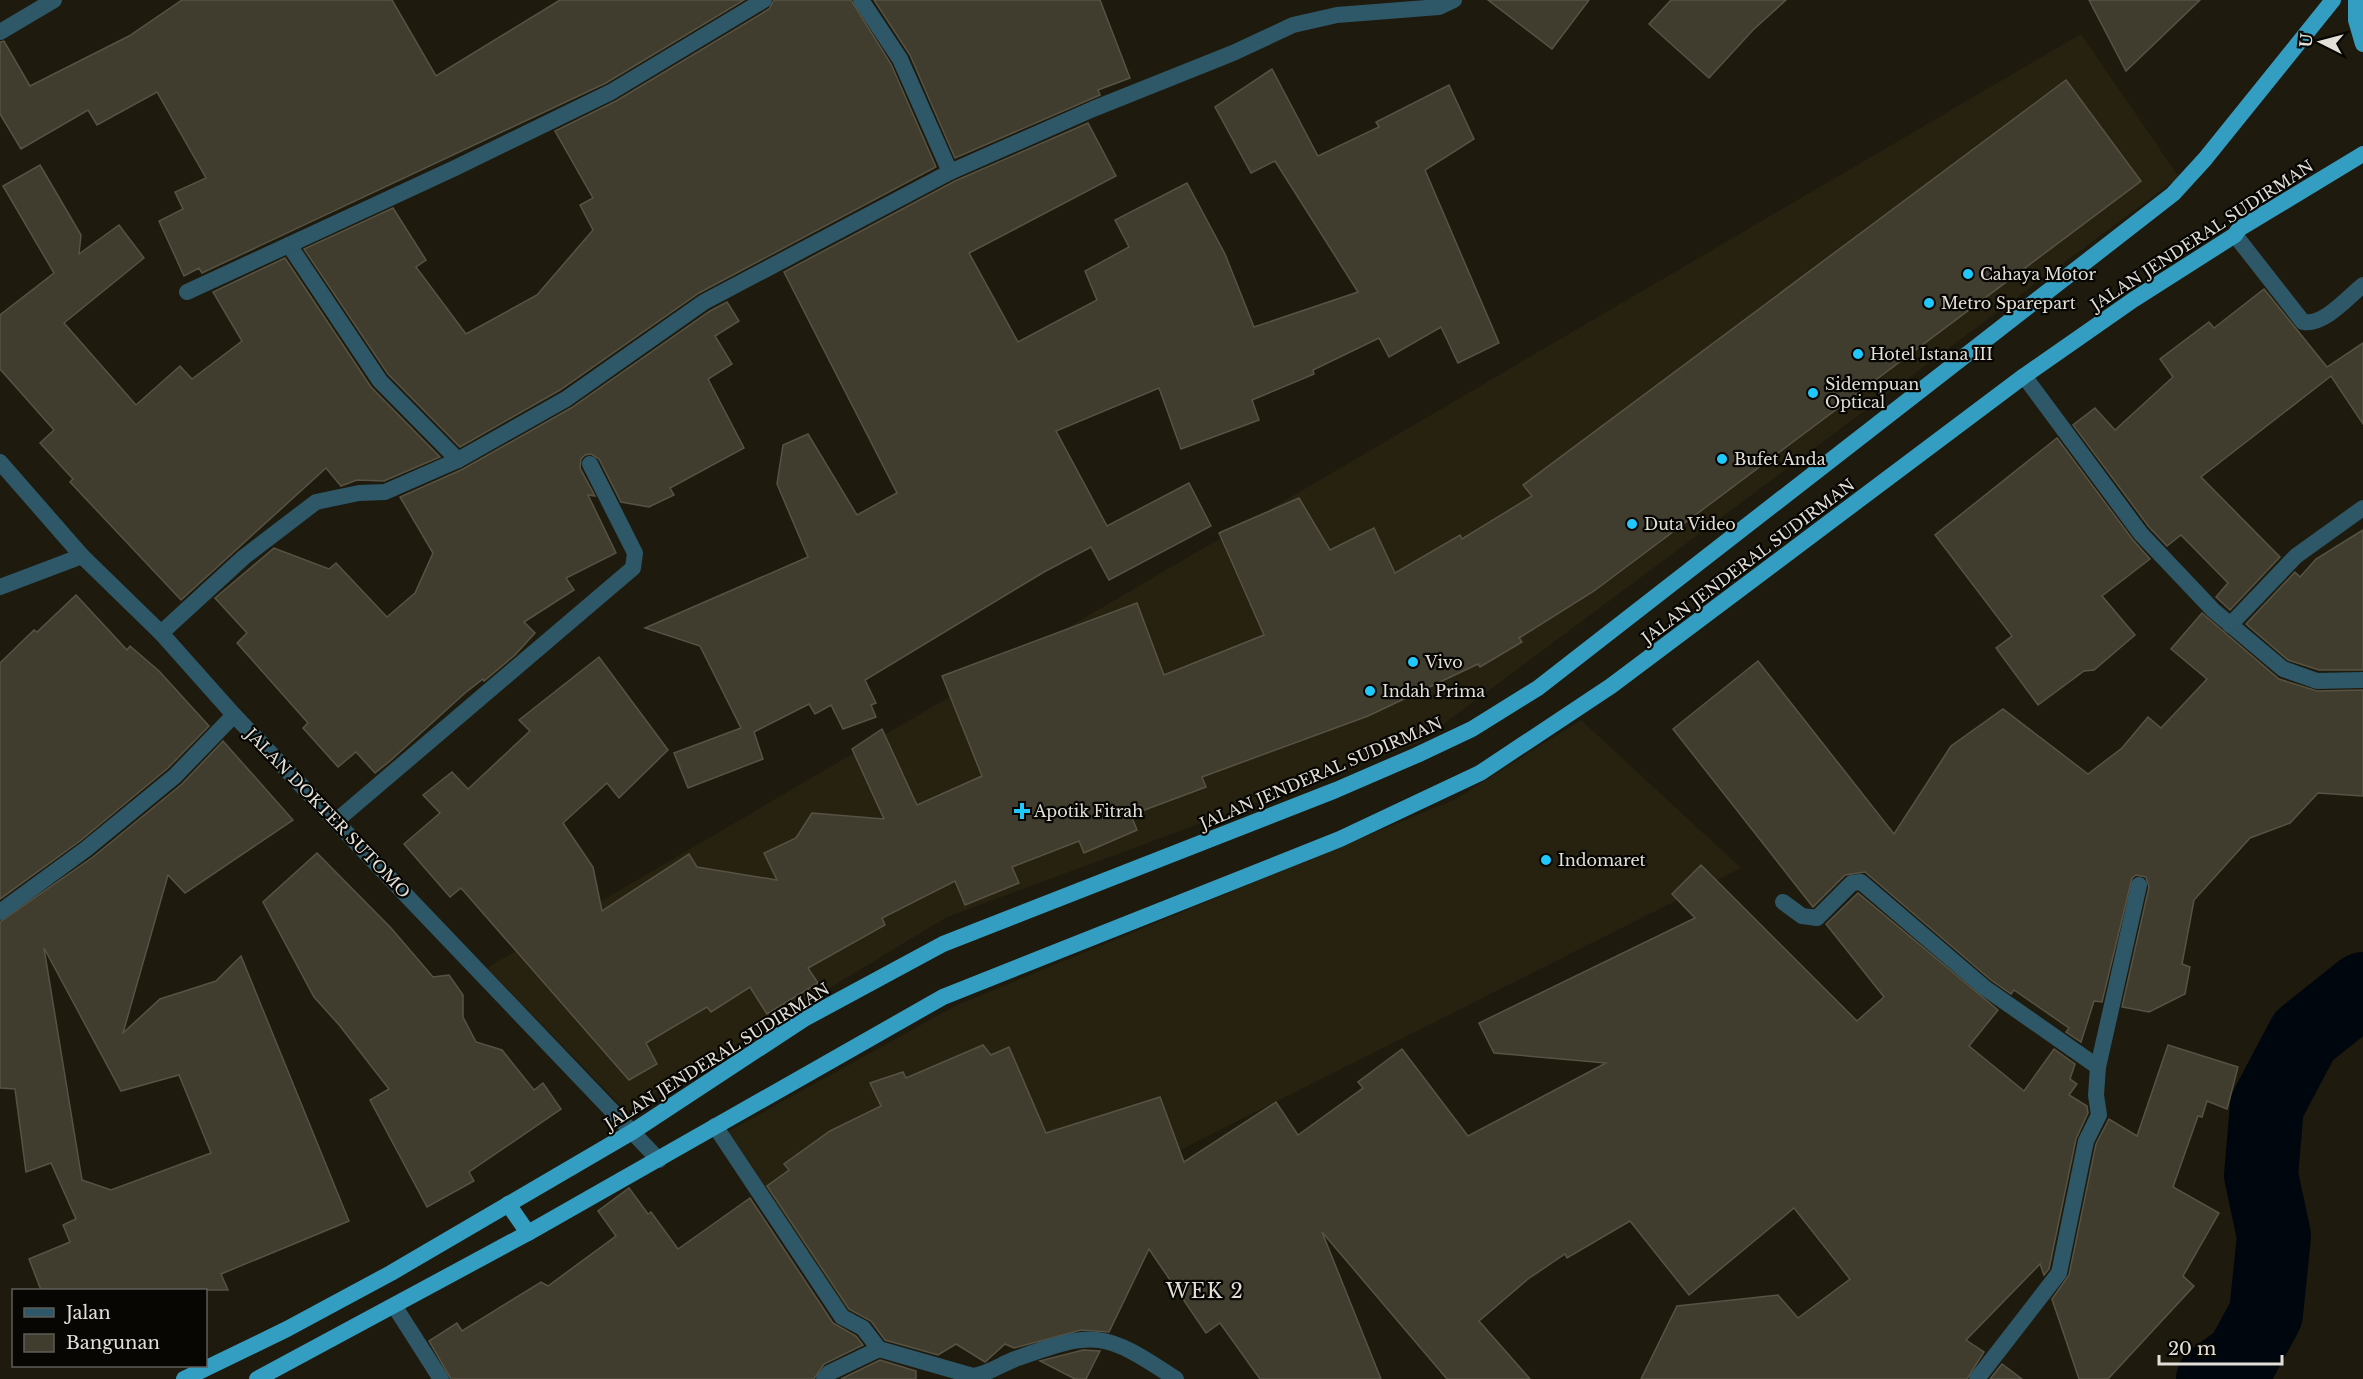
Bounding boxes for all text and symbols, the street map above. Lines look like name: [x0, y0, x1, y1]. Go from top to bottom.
north arrow: [2291, 12, 2351, 72]
text: U: [2295, 32, 2317, 48]
street label: JALAN JENDERAL SUDIRMAN: [2085, 155, 2317, 316]
place label: Cahaya Motor: [1980, 264, 2097, 284]
marker: Cahaya Motor: [1961, 267, 1975, 281]
place label: Metro Sparepart: [1941, 293, 2076, 313]
marker: Metro Sparepart: [1922, 296, 1936, 310]
place label: Hotel Istana III: [1870, 344, 1993, 364]
marker: Hotel Istana III: [1851, 347, 1865, 361]
place label: Sidempuan Optical: [1825, 374, 1919, 412]
marker: Sidempuan Optical: [1806, 386, 1820, 400]
place label: Bufet Anda: [1734, 449, 1826, 469]
marker: Bufet Anda: [1715, 452, 1729, 466]
street label: JALAN JENDERAL SUDIRMAN: [1636, 474, 1858, 649]
place label: Duta Video: [1644, 514, 1736, 534]
marker: Duta Video: [1625, 517, 1639, 531]
place label: Vivo: [1424, 652, 1463, 672]
marker: Vivo: [1406, 655, 1420, 669]
place label: Indah Prima: [1382, 681, 1485, 701]
marker: Indah Prima: [1363, 684, 1377, 698]
street label: JALAN JENDERAL SUDIRMAN: [1195, 713, 1445, 834]
street label: JALAN DOKTER SUTOMO: [240, 723, 414, 902]
place label: Apotik Fitrah: [1033, 801, 1143, 821]
marker: Apotik Fitrah: [1015, 804, 1029, 818]
place label: Indomaret: [1558, 850, 1646, 870]
marker: Indomaret: [1539, 853, 1553, 867]
street label: JALAN JENDERAL SUDIRMAN: [599, 978, 833, 1135]
district label: WEK 2: [1165, 1279, 1244, 1303]
legend: [12, 1289, 207, 1367]
text: Jalan: [64, 1302, 111, 1324]
scale bar: [2159, 1328, 2282, 1366]
text: Bangunan: [66, 1332, 160, 1354]
text: 20 m: [2168, 1338, 2216, 1360]

